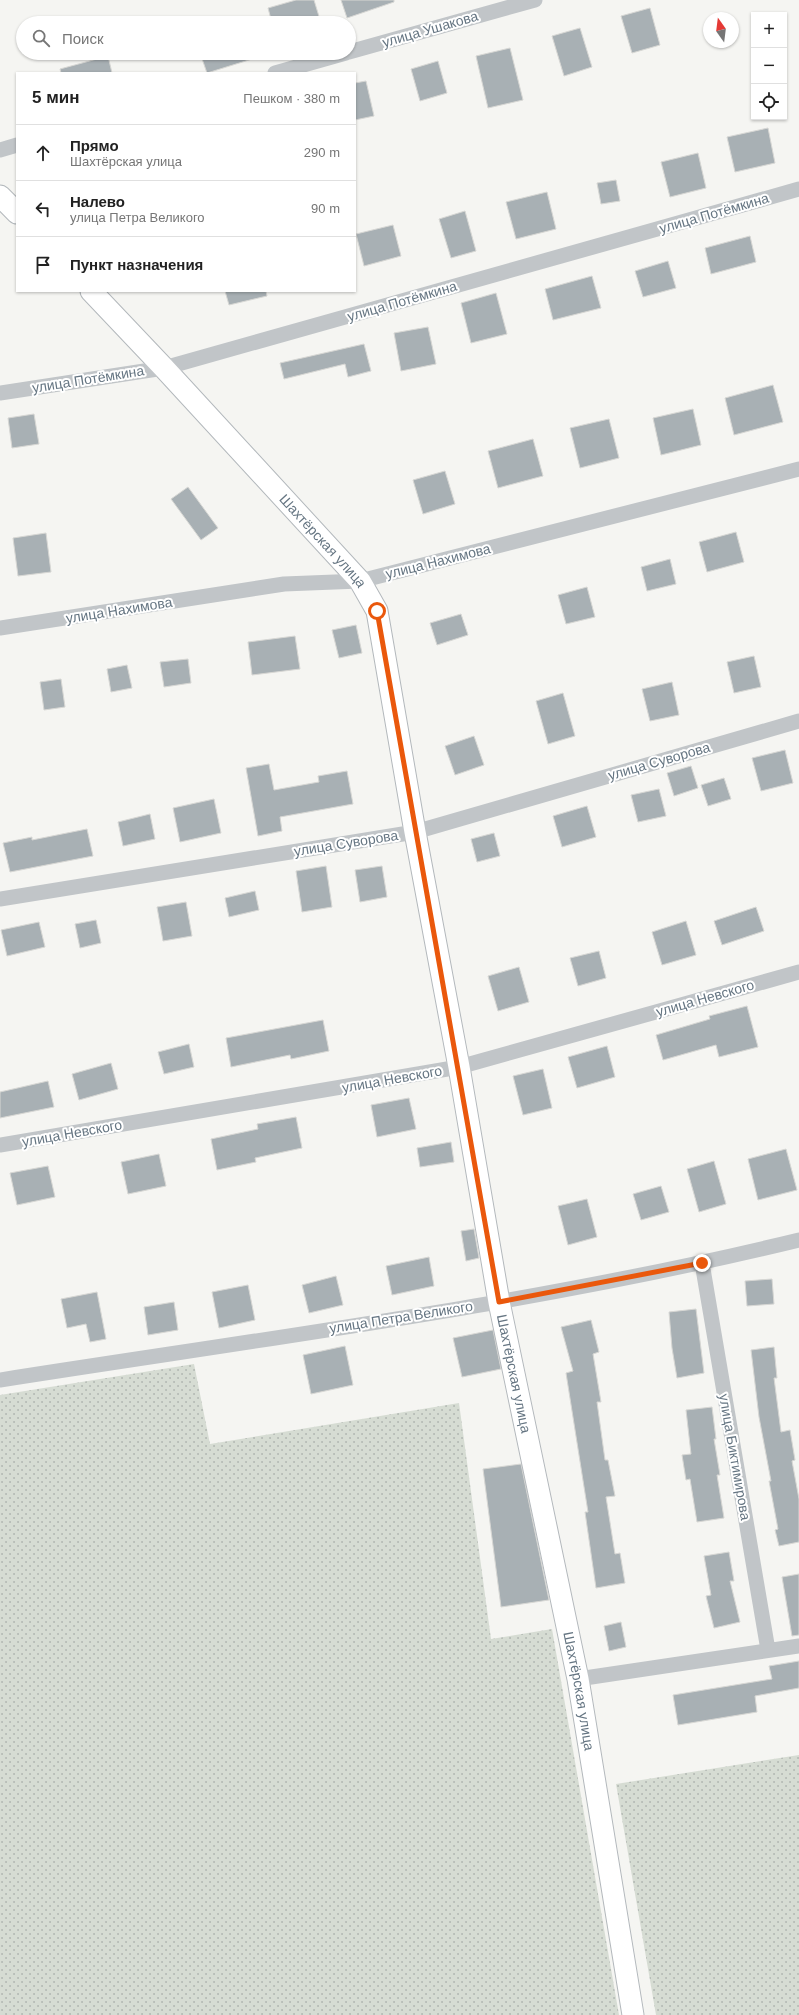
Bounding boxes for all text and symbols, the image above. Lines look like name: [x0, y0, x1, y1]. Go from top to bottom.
street label: улица Ушакова: [380, 8, 480, 50]
north arrow: [703, 12, 739, 48]
map controls: [751, 12, 787, 120]
button: +: [751, 12, 787, 48]
search box: [16, 16, 356, 60]
icon: search: [30, 27, 52, 49]
text: Поиск: [62, 30, 104, 47]
button: −: [751, 48, 787, 84]
button: locate: [751, 84, 787, 120]
text: 5 мин: [32, 88, 79, 107]
text: Пешком · 380 m: [243, 91, 340, 106]
text: Прямо: [70, 137, 119, 154]
icon: ahead: [32, 142, 54, 164]
text: 290 m: [304, 145, 340, 160]
text: Шахтёрская улица: [70, 154, 182, 169]
street label: улица Потёмкина: [657, 190, 771, 236]
text: Налево: [70, 193, 125, 210]
icon: left: [32, 198, 54, 220]
text: 90 m: [311, 201, 340, 216]
text: улица Петра Великого: [70, 210, 205, 225]
icon: arrive: [32, 254, 54, 276]
text: Пункт назначения: [70, 256, 203, 273]
street label: улица Потёмкина: [345, 278, 459, 324]
street label: улица Потёмкина: [31, 362, 145, 396]
street label: Шахтёрская улица: [276, 491, 370, 590]
street label: улица Нахимова: [384, 540, 492, 582]
street label: улица Нахимова: [65, 594, 174, 626]
route start: [368, 602, 386, 620]
street label: улица Суворова: [606, 739, 712, 783]
street label: улица Суворова: [293, 827, 399, 859]
street label: улица Невского: [654, 976, 756, 1020]
street label: улица Невского: [341, 1062, 443, 1096]
street label: улица Невского: [21, 1116, 123, 1150]
route end: [693, 1254, 711, 1272]
street label: улица Петра Великого: [328, 1298, 474, 1336]
street label: Шахтёрская улица: [494, 1313, 534, 1435]
street label: улица Биктимирова: [716, 1393, 754, 1522]
street label: Шахтёрская улица: [560, 1630, 598, 1752]

